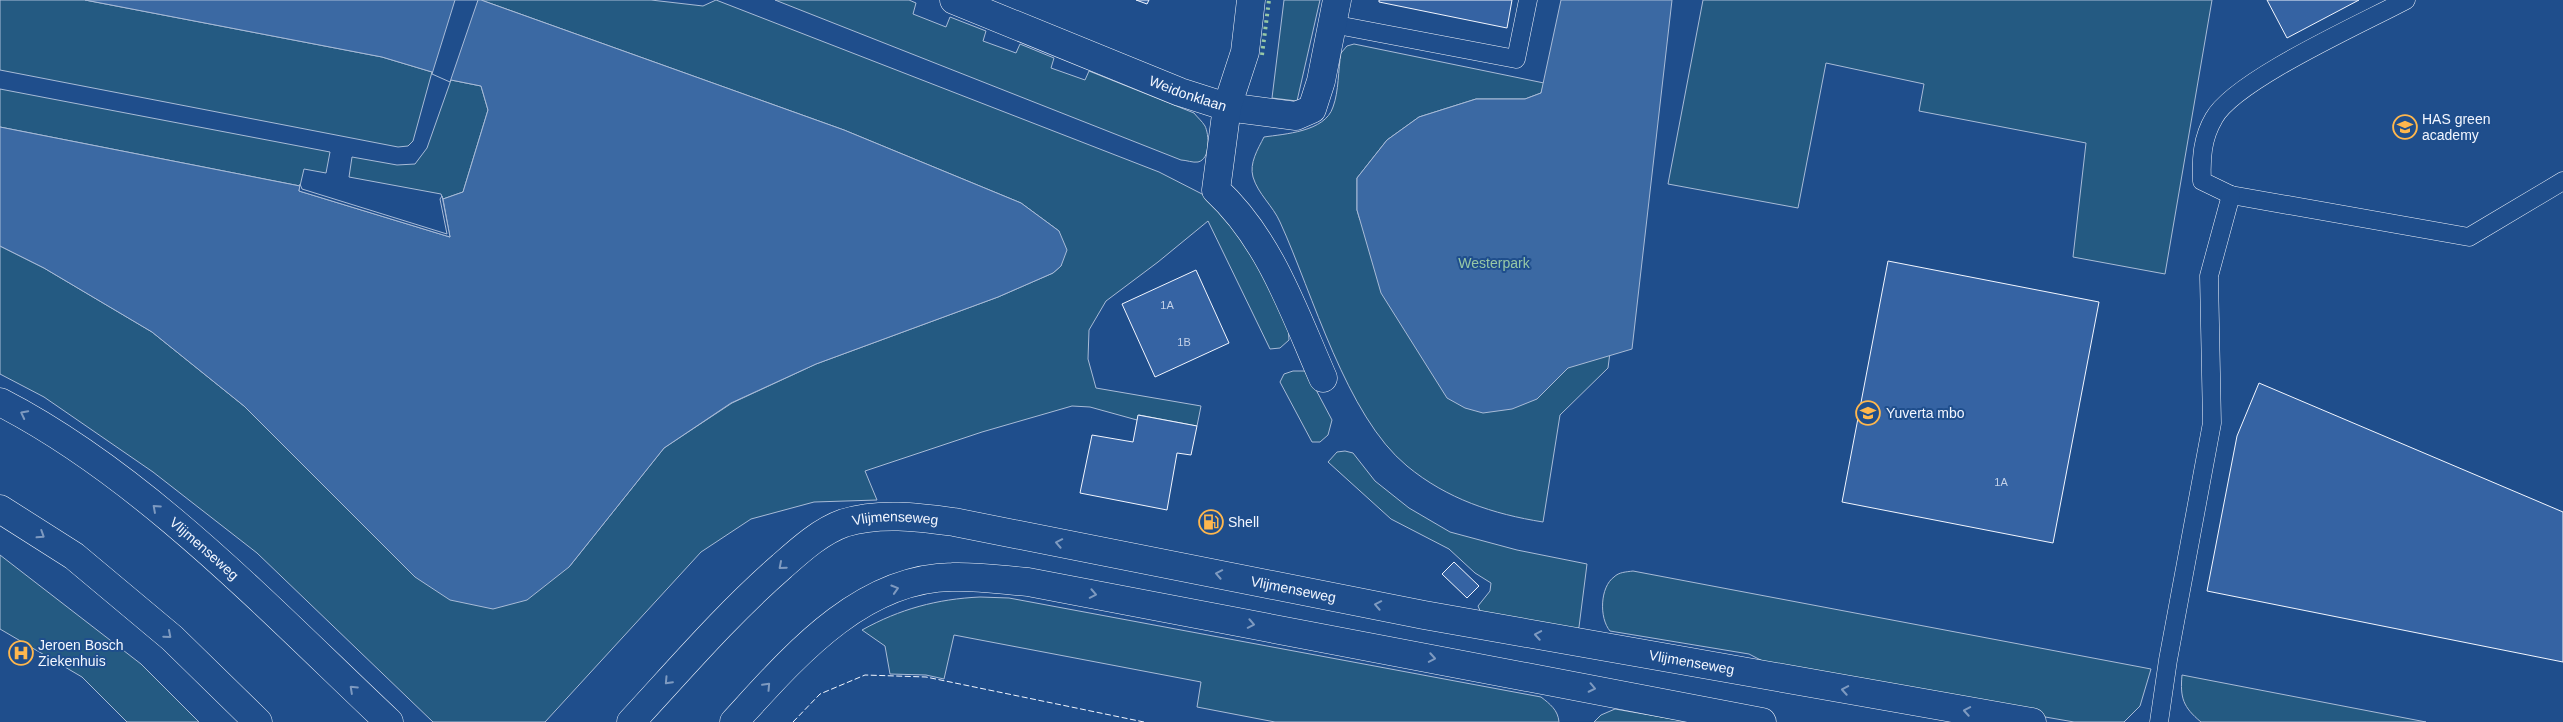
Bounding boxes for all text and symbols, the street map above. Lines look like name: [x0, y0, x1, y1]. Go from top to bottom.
street label: Weidonklaan: [1147, 72, 1229, 114]
place label: HAS green academy: [2422, 111, 2490, 143]
school or university icon: HAS green academy: [2392, 114, 2418, 140]
park label: Westerpark: [1458, 255, 1531, 271]
house number: 1A: [1160, 299, 1174, 311]
house number: 1B: [1177, 336, 1191, 348]
school or university icon: Yuverta mbo: [1855, 400, 1881, 426]
place label: Yuverta mbo: [1886, 405, 1965, 421]
one-way arrow: [20, 410, 29, 420]
house number: 1A: [1994, 476, 2008, 488]
one-way arrow: [153, 505, 162, 514]
street label: Vlijmenseweg: [851, 508, 939, 529]
fuel station icon: Shell: [1198, 509, 1224, 535]
street label: Vlijmenseweg: [166, 514, 242, 583]
place label: Shell: [1228, 514, 1259, 530]
one-way arrow: [35, 529, 45, 538]
one-way arrow: [1055, 538, 1064, 548]
one-way arrow: [779, 560, 788, 569]
one-way arrow: [1214, 569, 1223, 580]
street label: Vlijmenseweg: [1249, 573, 1337, 605]
one-way arrow: [890, 585, 898, 595]
one-way arrow: [1088, 589, 1097, 599]
one-way arrow: [1374, 601, 1383, 611]
one-way arrow: [1246, 619, 1255, 629]
one-way arrow: [163, 630, 172, 639]
one-way arrow: [1534, 631, 1542, 641]
place label: Jeroen Bosch Ziekenhuis: [38, 637, 124, 669]
hospital icon: Jeroen Bosch Ziekenhuis: [8, 640, 34, 666]
street label: Vlijmenseweg: [1648, 647, 1736, 677]
one-way arrow: [1427, 653, 1436, 663]
one-way arrow: [665, 676, 674, 685]
one-way arrow: [1587, 682, 1596, 693]
one-way arrow: [761, 683, 770, 692]
one-way arrow: [1841, 685, 1849, 695]
one-way arrow: [350, 686, 359, 695]
one-way arrow: [1963, 706, 1971, 717]

